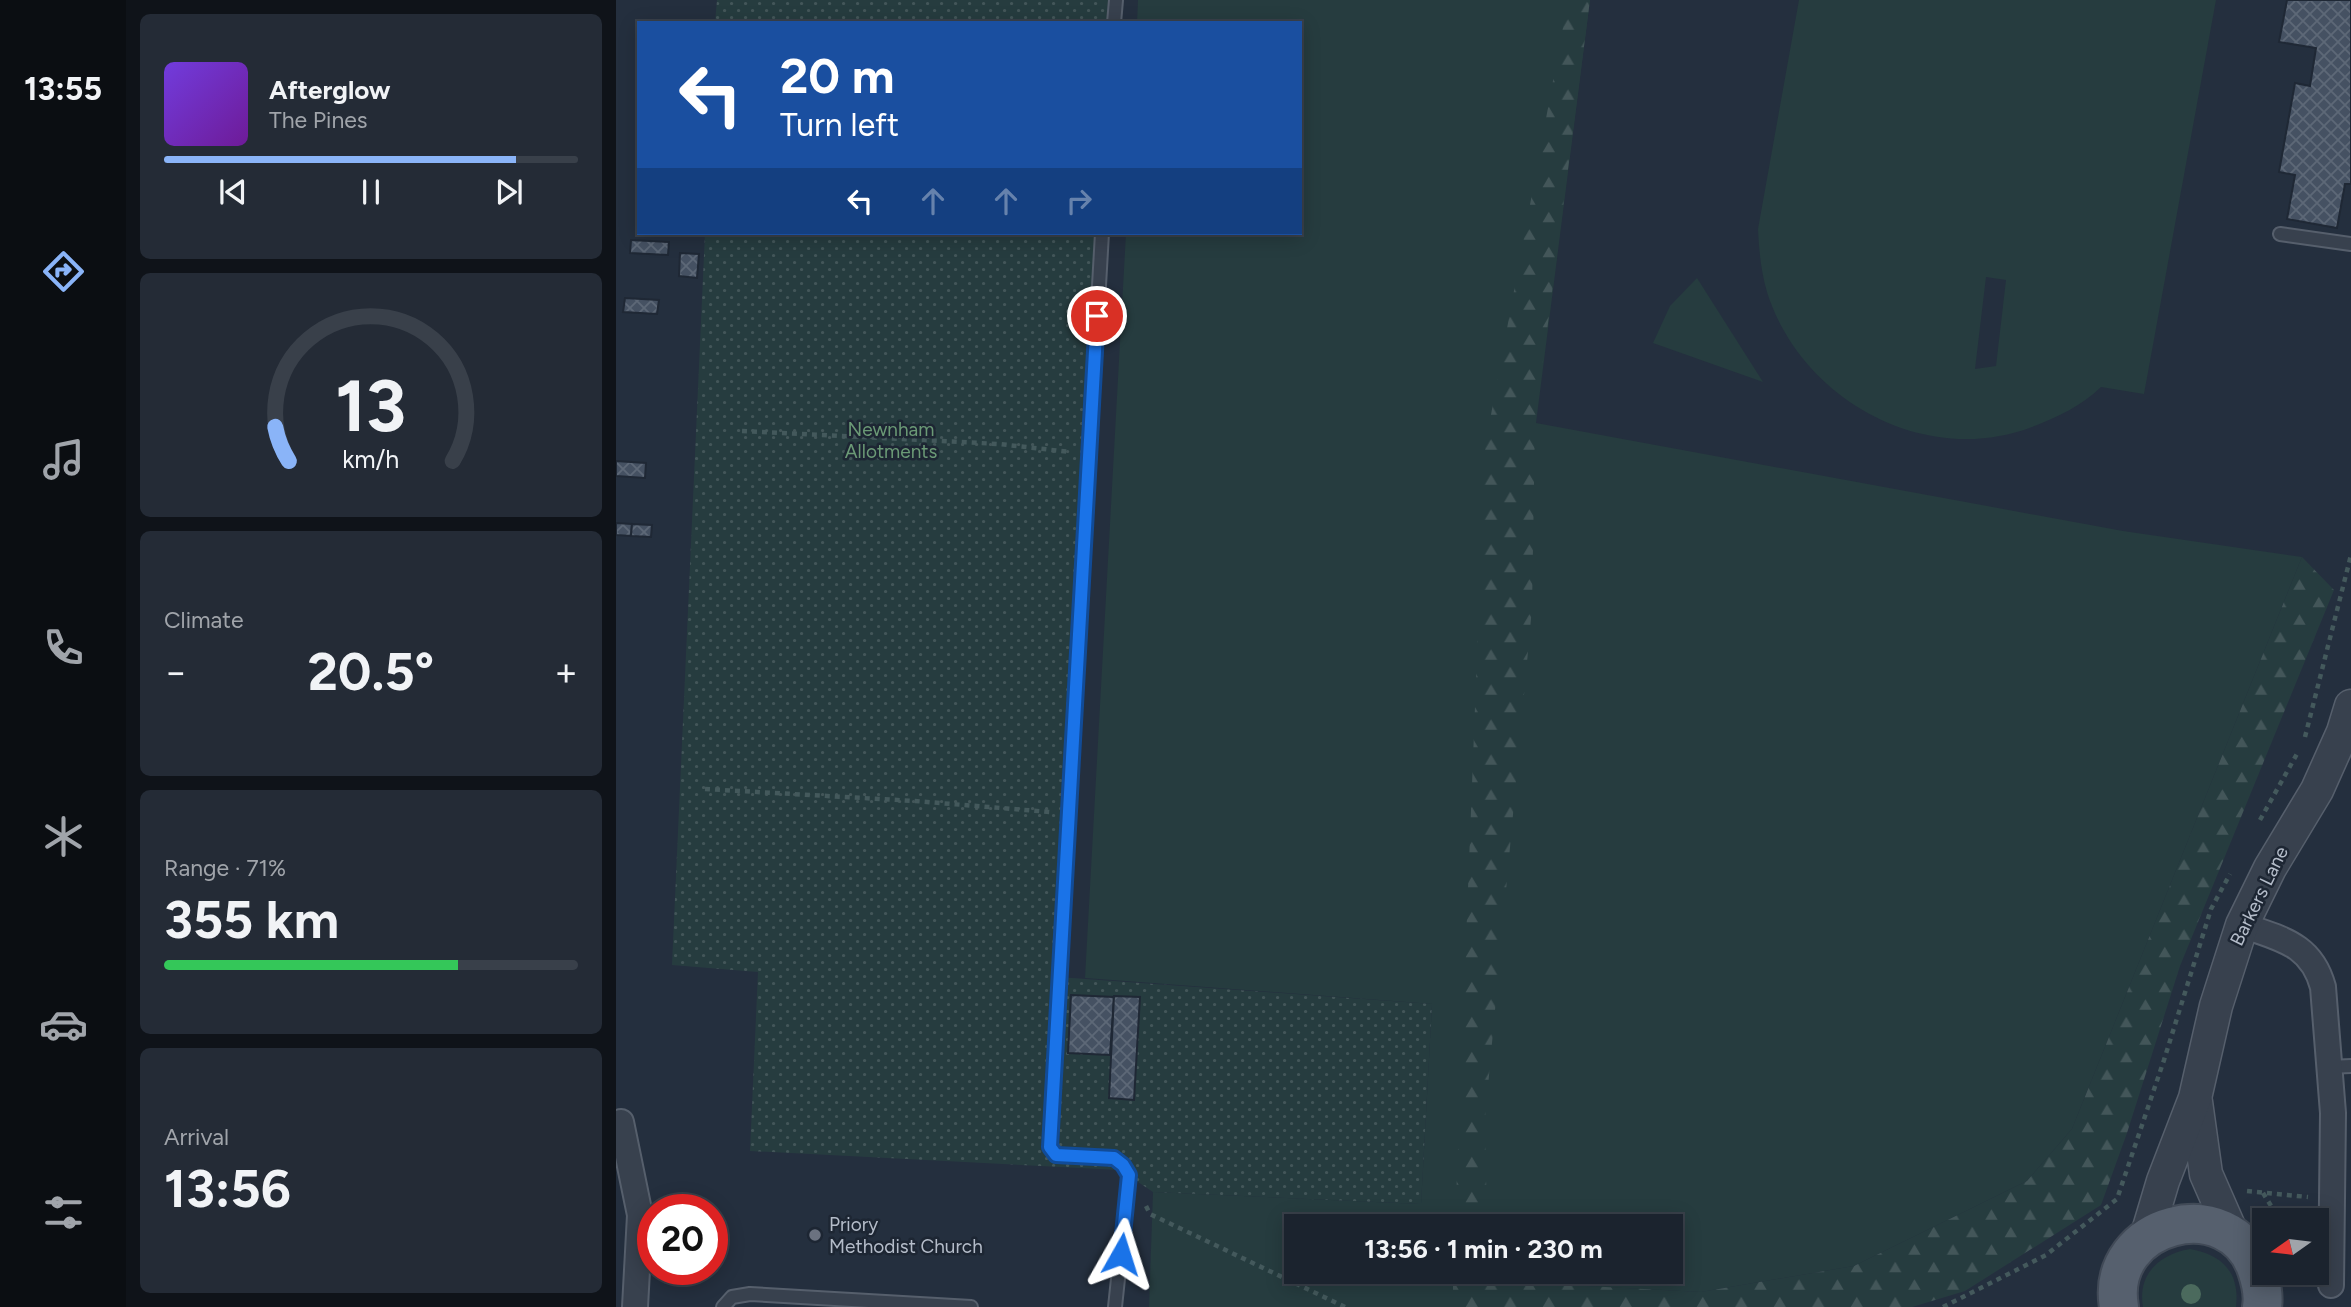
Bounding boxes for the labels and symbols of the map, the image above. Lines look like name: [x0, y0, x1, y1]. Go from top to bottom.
pin: [1067, 286, 1127, 346]
park label: Newnham Allotments: [845, 418, 937, 463]
street label: Barkers Lane: [2225, 843, 2293, 949]
speed limit sign: 20: [637, 1194, 728, 1285]
north arrow: [2252, 1208, 2329, 1284]
place label: Priory Methodist Church: [829, 1213, 983, 1258]
position arrow: [1084, 1217, 1158, 1291]
marker: Priory Methodist Church: [807, 1227, 823, 1243]

